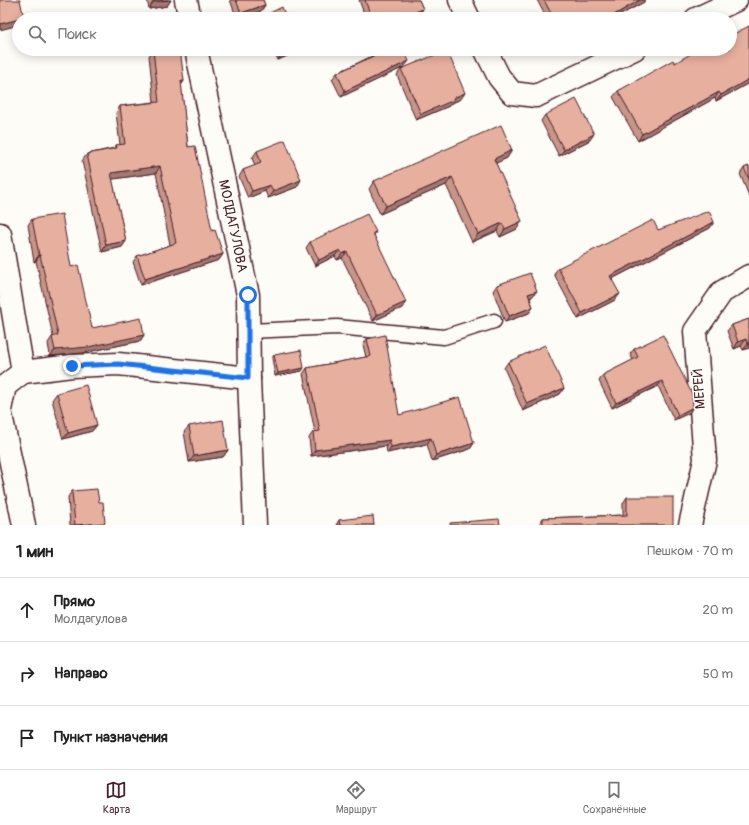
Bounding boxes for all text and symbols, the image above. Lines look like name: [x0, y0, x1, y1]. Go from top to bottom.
search box: [12, 12, 737, 56]
icon: search: [26, 23, 48, 45]
text: Поиск: [58, 25, 97, 44]
street label: МОЛДАГУЛОВА: [215, 178, 251, 274]
route start: [239, 286, 257, 304]
route end: [63, 357, 81, 375]
street label: МЕРЕЙ: [689, 368, 709, 410]
text: 1 мин: [16, 541, 54, 562]
text: Пешком · 70 m: [647, 543, 733, 559]
text: Прямо: [54, 592, 95, 611]
icon: ahead: [16, 599, 38, 621]
text: 20 m: [702, 602, 733, 618]
text: Молдагулова: [54, 611, 127, 627]
icon: right: [16, 663, 38, 685]
text: Направо: [54, 664, 108, 683]
text: 50 m: [703, 666, 733, 682]
icon: arrive: [16, 727, 38, 749]
text: Пункт назначения: [54, 728, 168, 747]
tab: Карта: [103, 779, 130, 816]
tab: Маршрут: [336, 779, 377, 816]
tab: Сохранённые: [583, 779, 646, 816]

